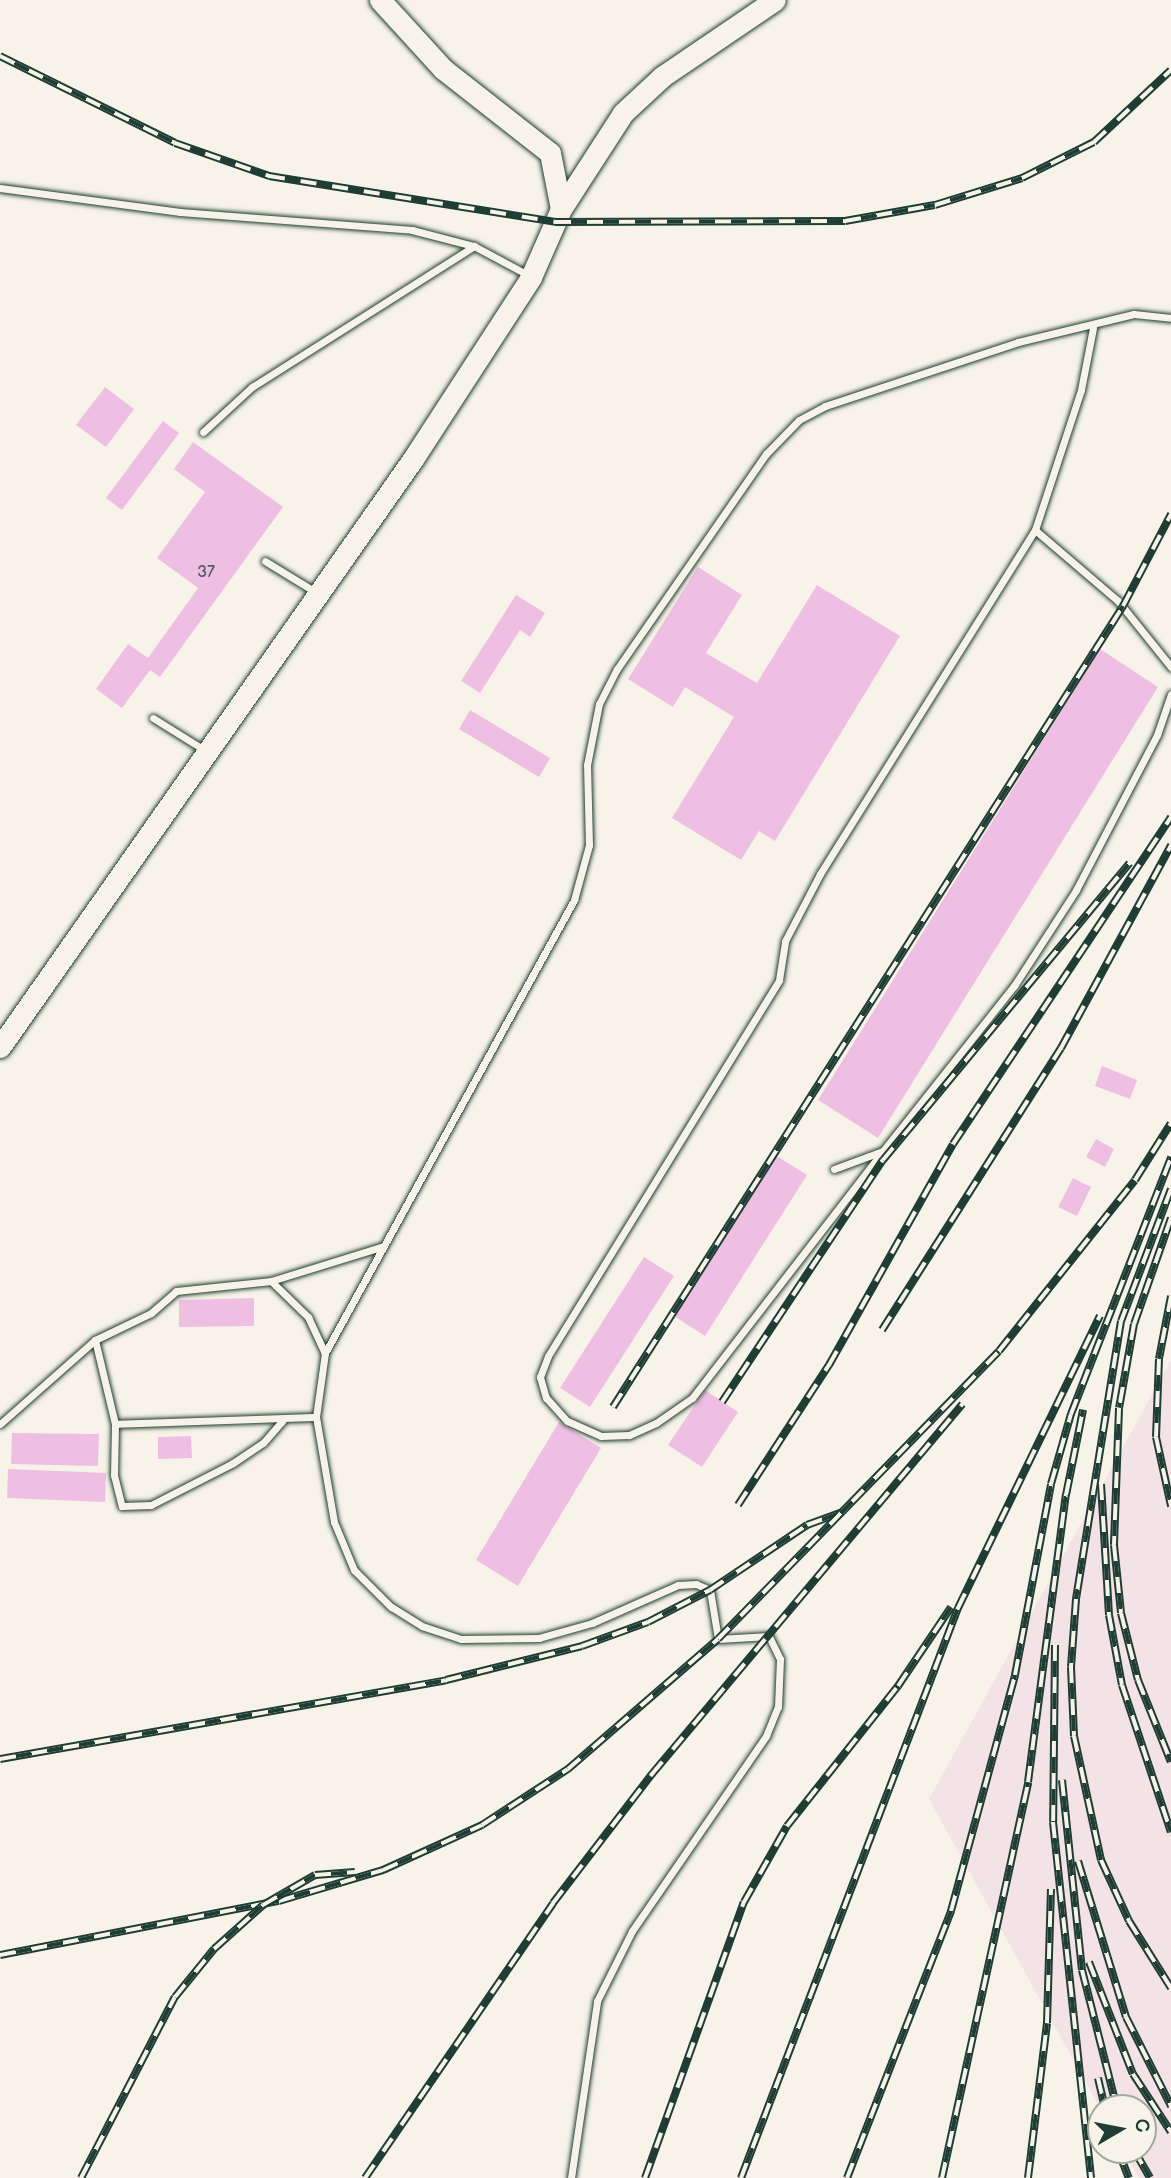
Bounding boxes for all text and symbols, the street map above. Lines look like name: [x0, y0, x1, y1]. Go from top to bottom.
house number: 37: [197, 563, 215, 583]
north arrow: [1087, 2094, 1157, 2164]
text: С: [1129, 2117, 1154, 2134]

